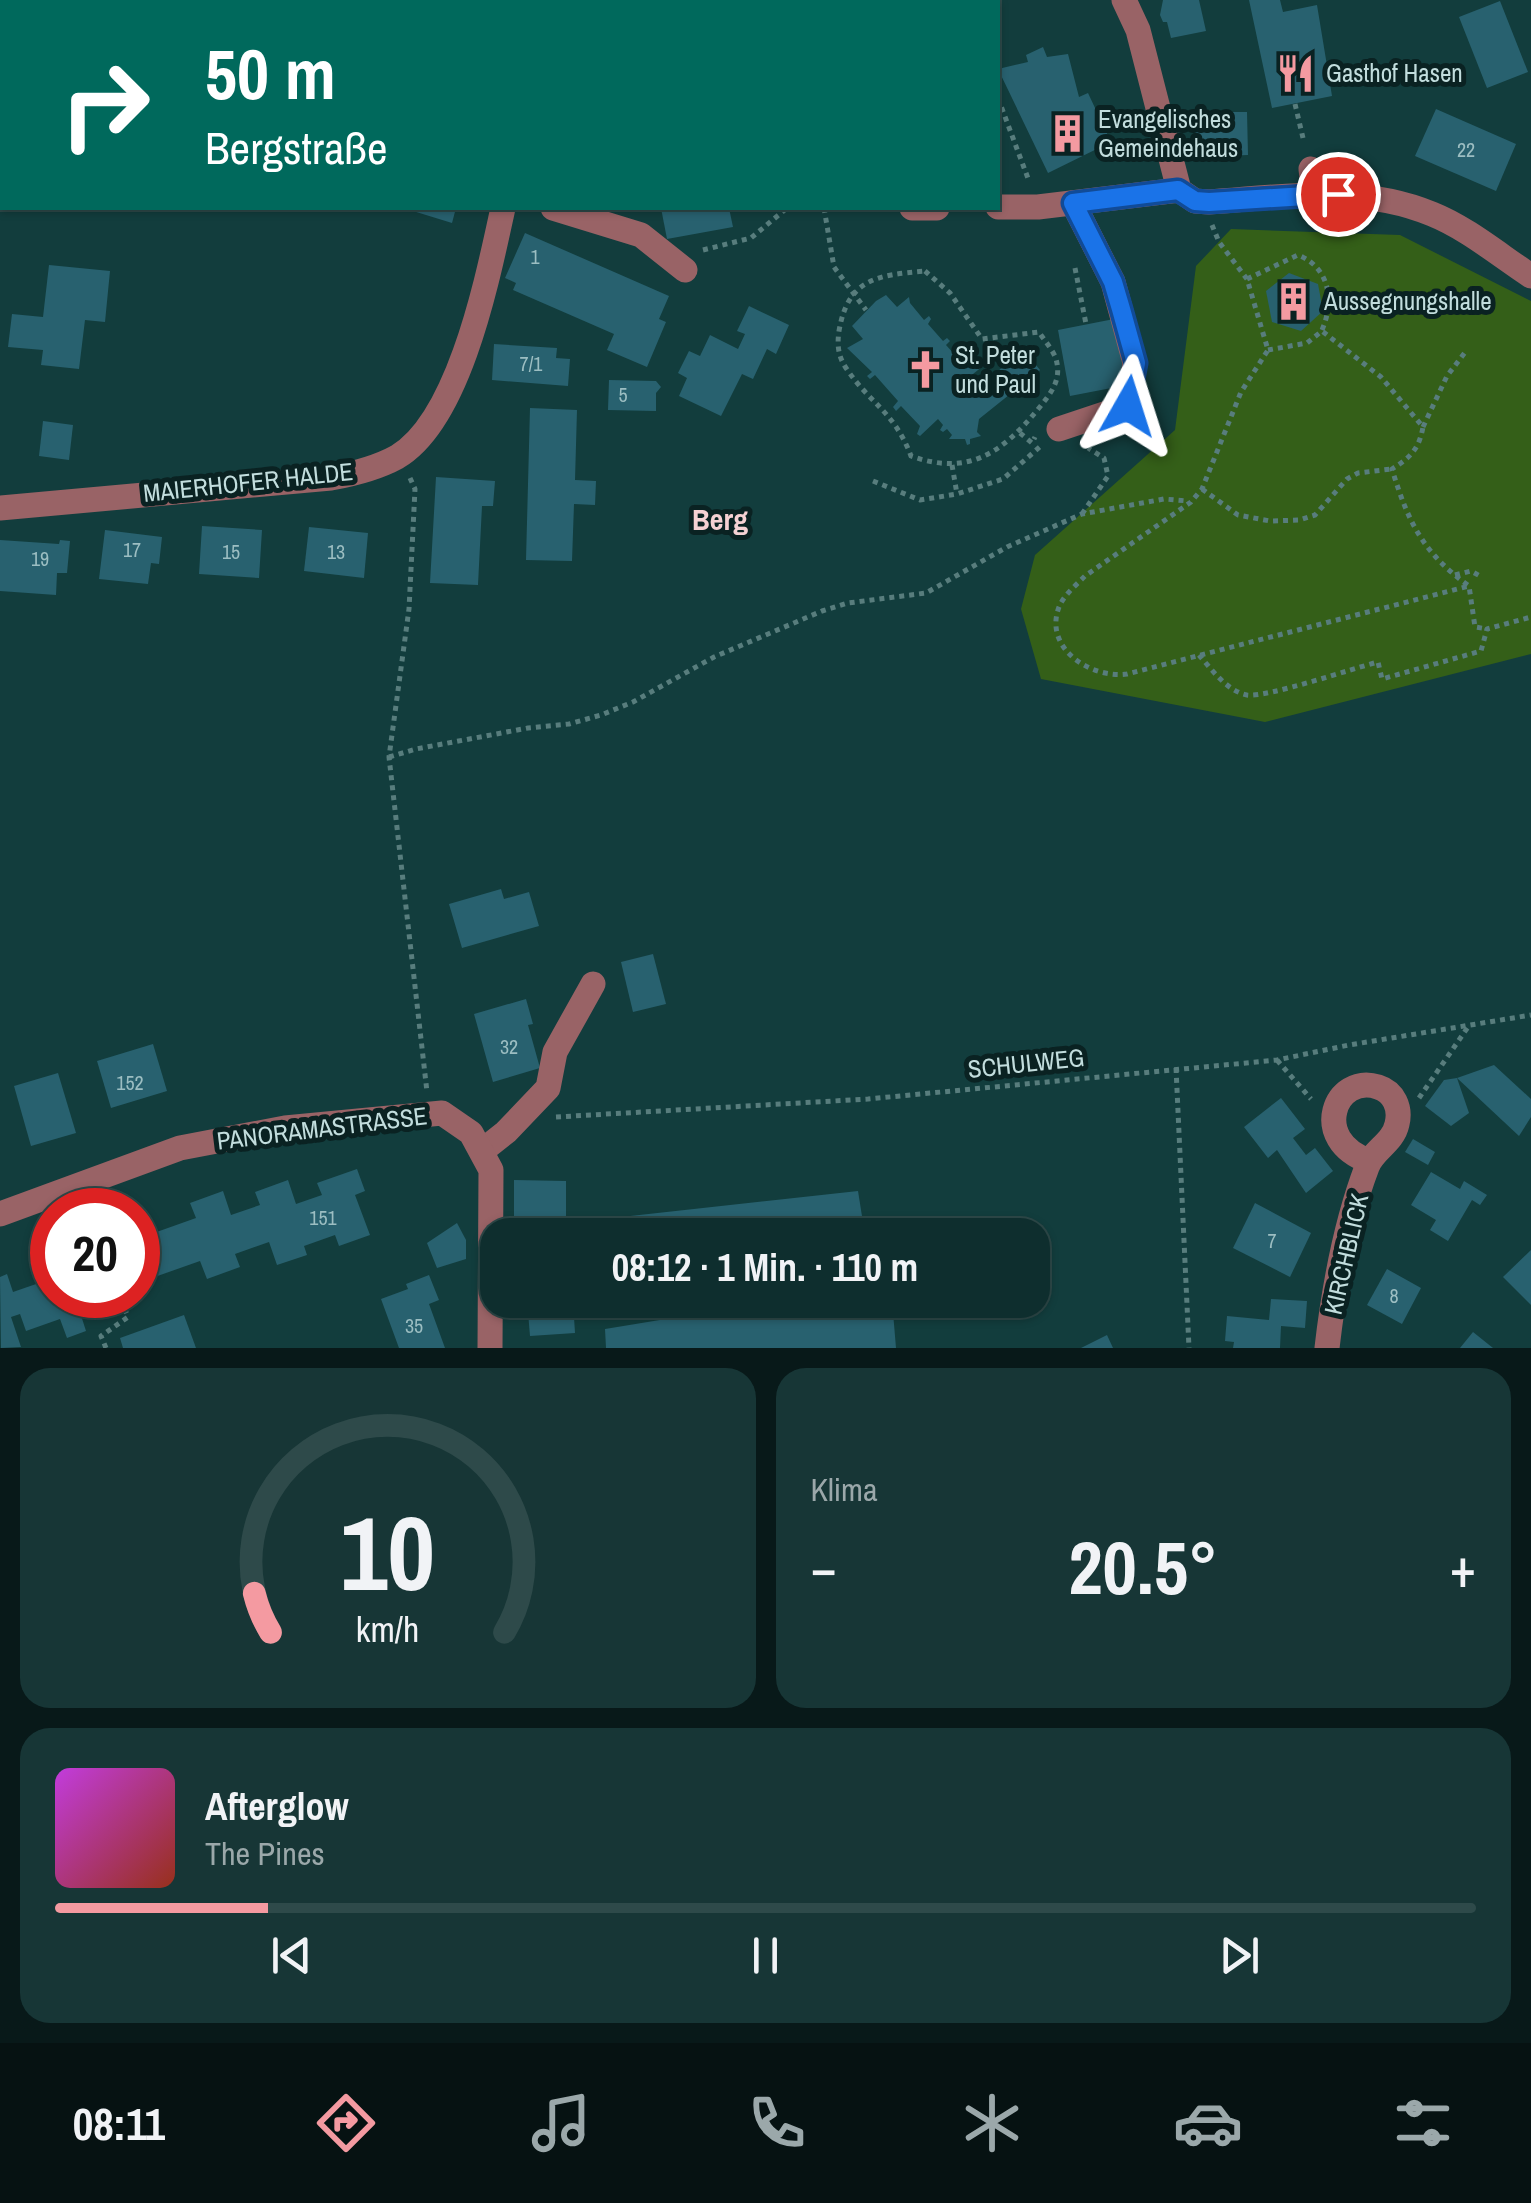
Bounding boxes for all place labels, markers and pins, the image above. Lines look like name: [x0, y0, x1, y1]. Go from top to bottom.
restaurant icon: Gasthof Hasen: [1275, 52, 1317, 94]
place label: Gasthof Hasen: [1326, 56, 1463, 90]
place label: Evangelisches Gemeindehaus: [1098, 102, 1238, 165]
building icon: Evangelisches Gemeindehaus: [1047, 112, 1089, 154]
pin: [1296, 152, 1381, 237]
building icon: Aussegnungshalle: [1273, 280, 1315, 322]
place label: Aussegnungshalle: [1323, 284, 1492, 318]
place label: St. Peter und Paul: [955, 338, 1036, 401]
church icon: St. Peter und Paul: [904, 348, 946, 390]

